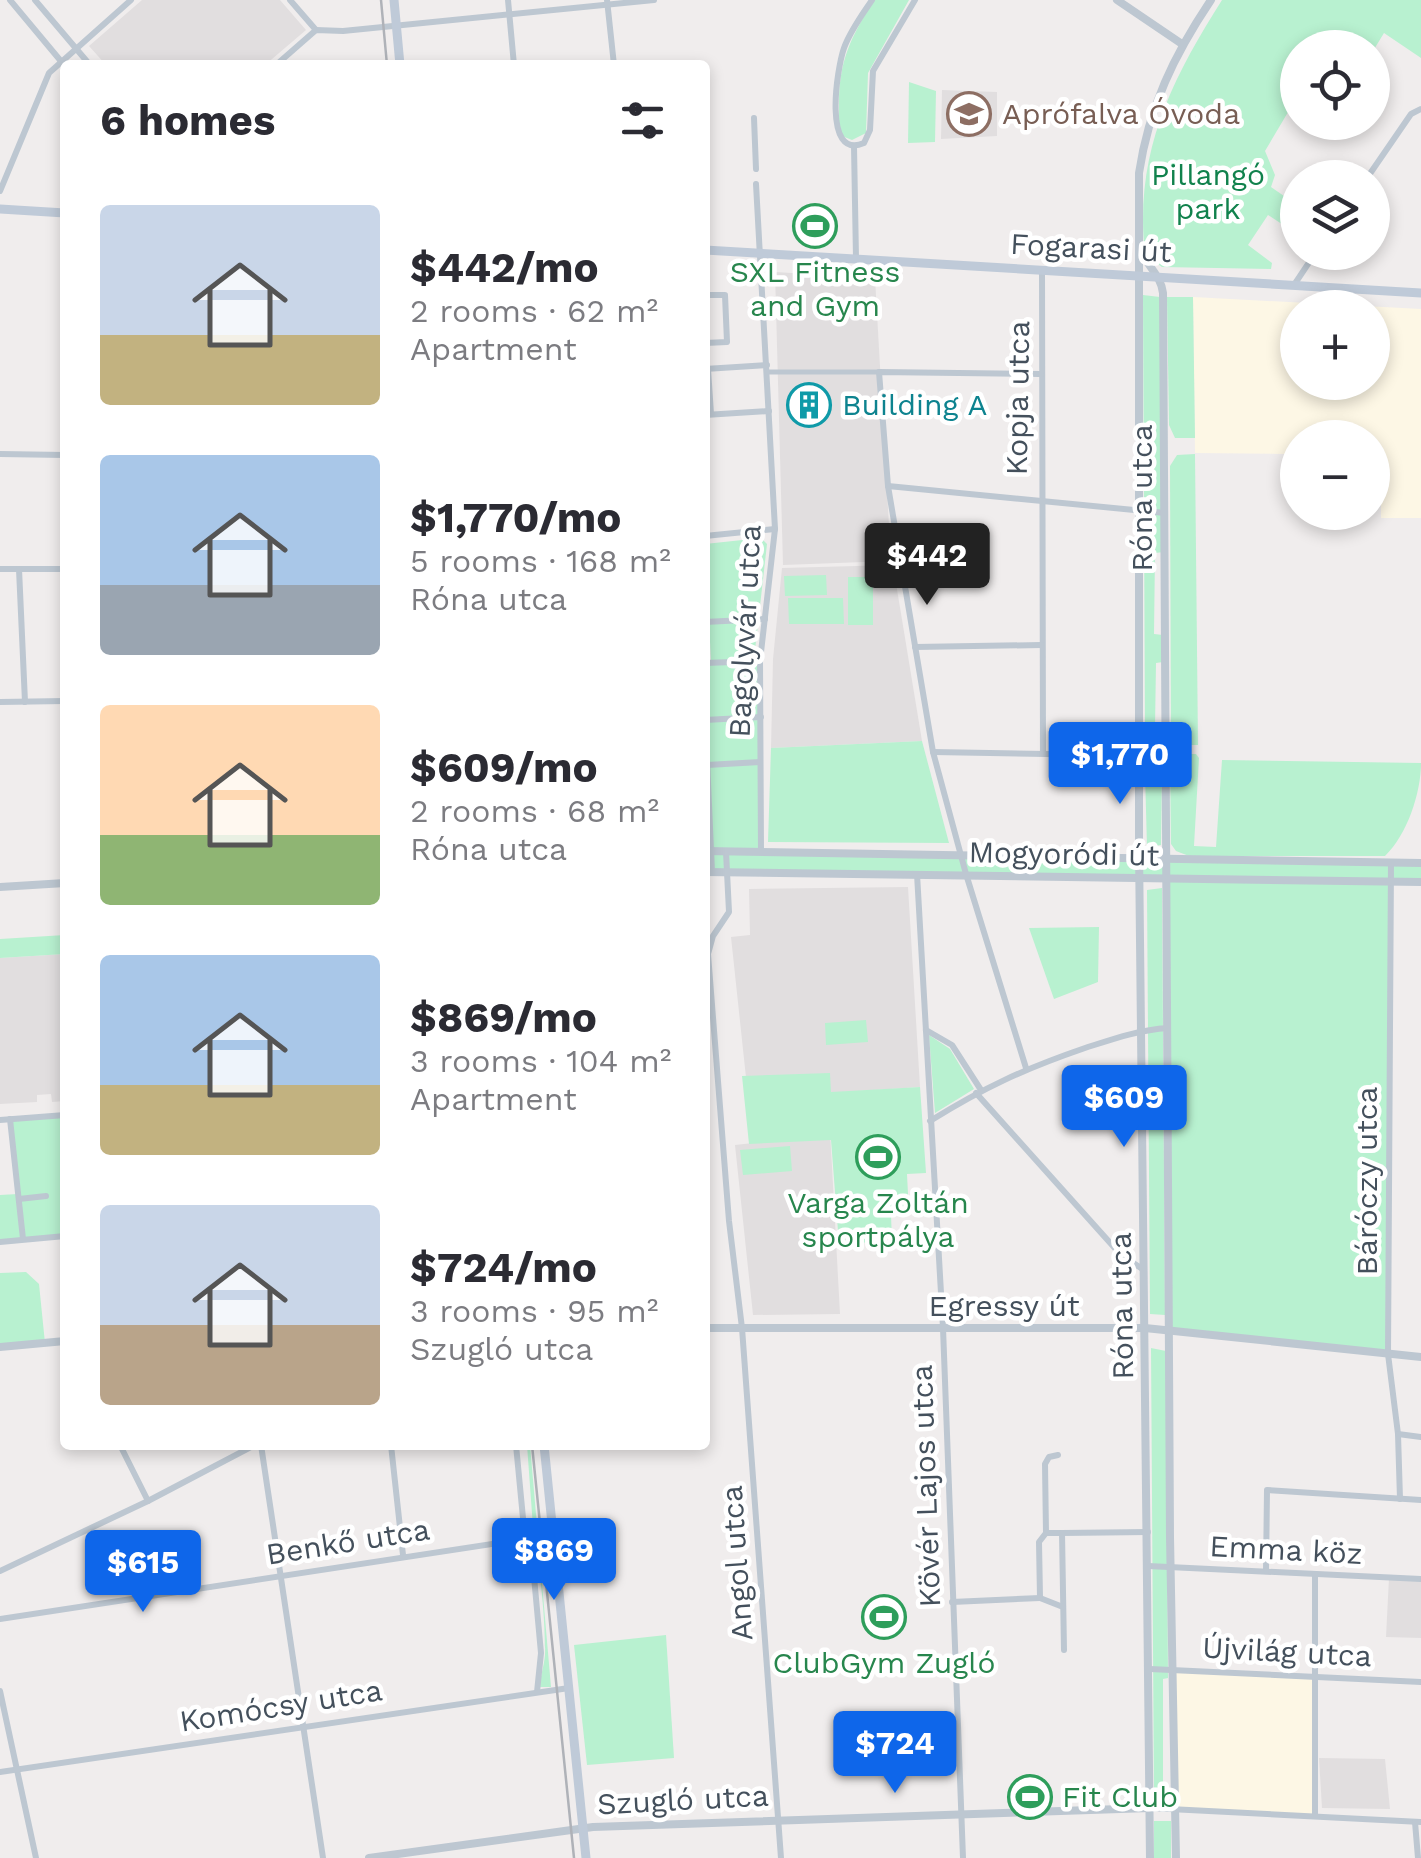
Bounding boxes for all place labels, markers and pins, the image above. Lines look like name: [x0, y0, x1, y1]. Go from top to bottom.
school or university icon: Aprófalva Óvoda: [946, 91, 992, 137]
place label: Aprófalva Óvoda: [1002, 96, 1240, 131]
sports icon: SXL Fitness and Gym: [792, 203, 838, 249]
place label: SXL Fitness and Gym: [730, 254, 900, 323]
building icon: Building A: [786, 382, 832, 428]
place label: Building A: [842, 387, 988, 422]
pin: $442: [868, 523, 986, 608]
pin: $1,770: [1039, 722, 1201, 807]
pin: $609: [1065, 1065, 1183, 1150]
sports icon: Varga Zoltán sportpálya: [855, 1134, 901, 1180]
place label: Varga Zoltán sportpálya: [787, 1185, 969, 1254]
pin: $869: [495, 1518, 613, 1603]
pin: $615: [84, 1530, 202, 1615]
sports icon: ClubGym Zugló: [861, 1594, 907, 1640]
place label: ClubGym Zugló: [773, 1645, 995, 1680]
pin: $724: [836, 1711, 954, 1796]
sports icon: Fit Club: [1007, 1774, 1053, 1820]
place label: Fit Club: [1062, 1779, 1178, 1814]

